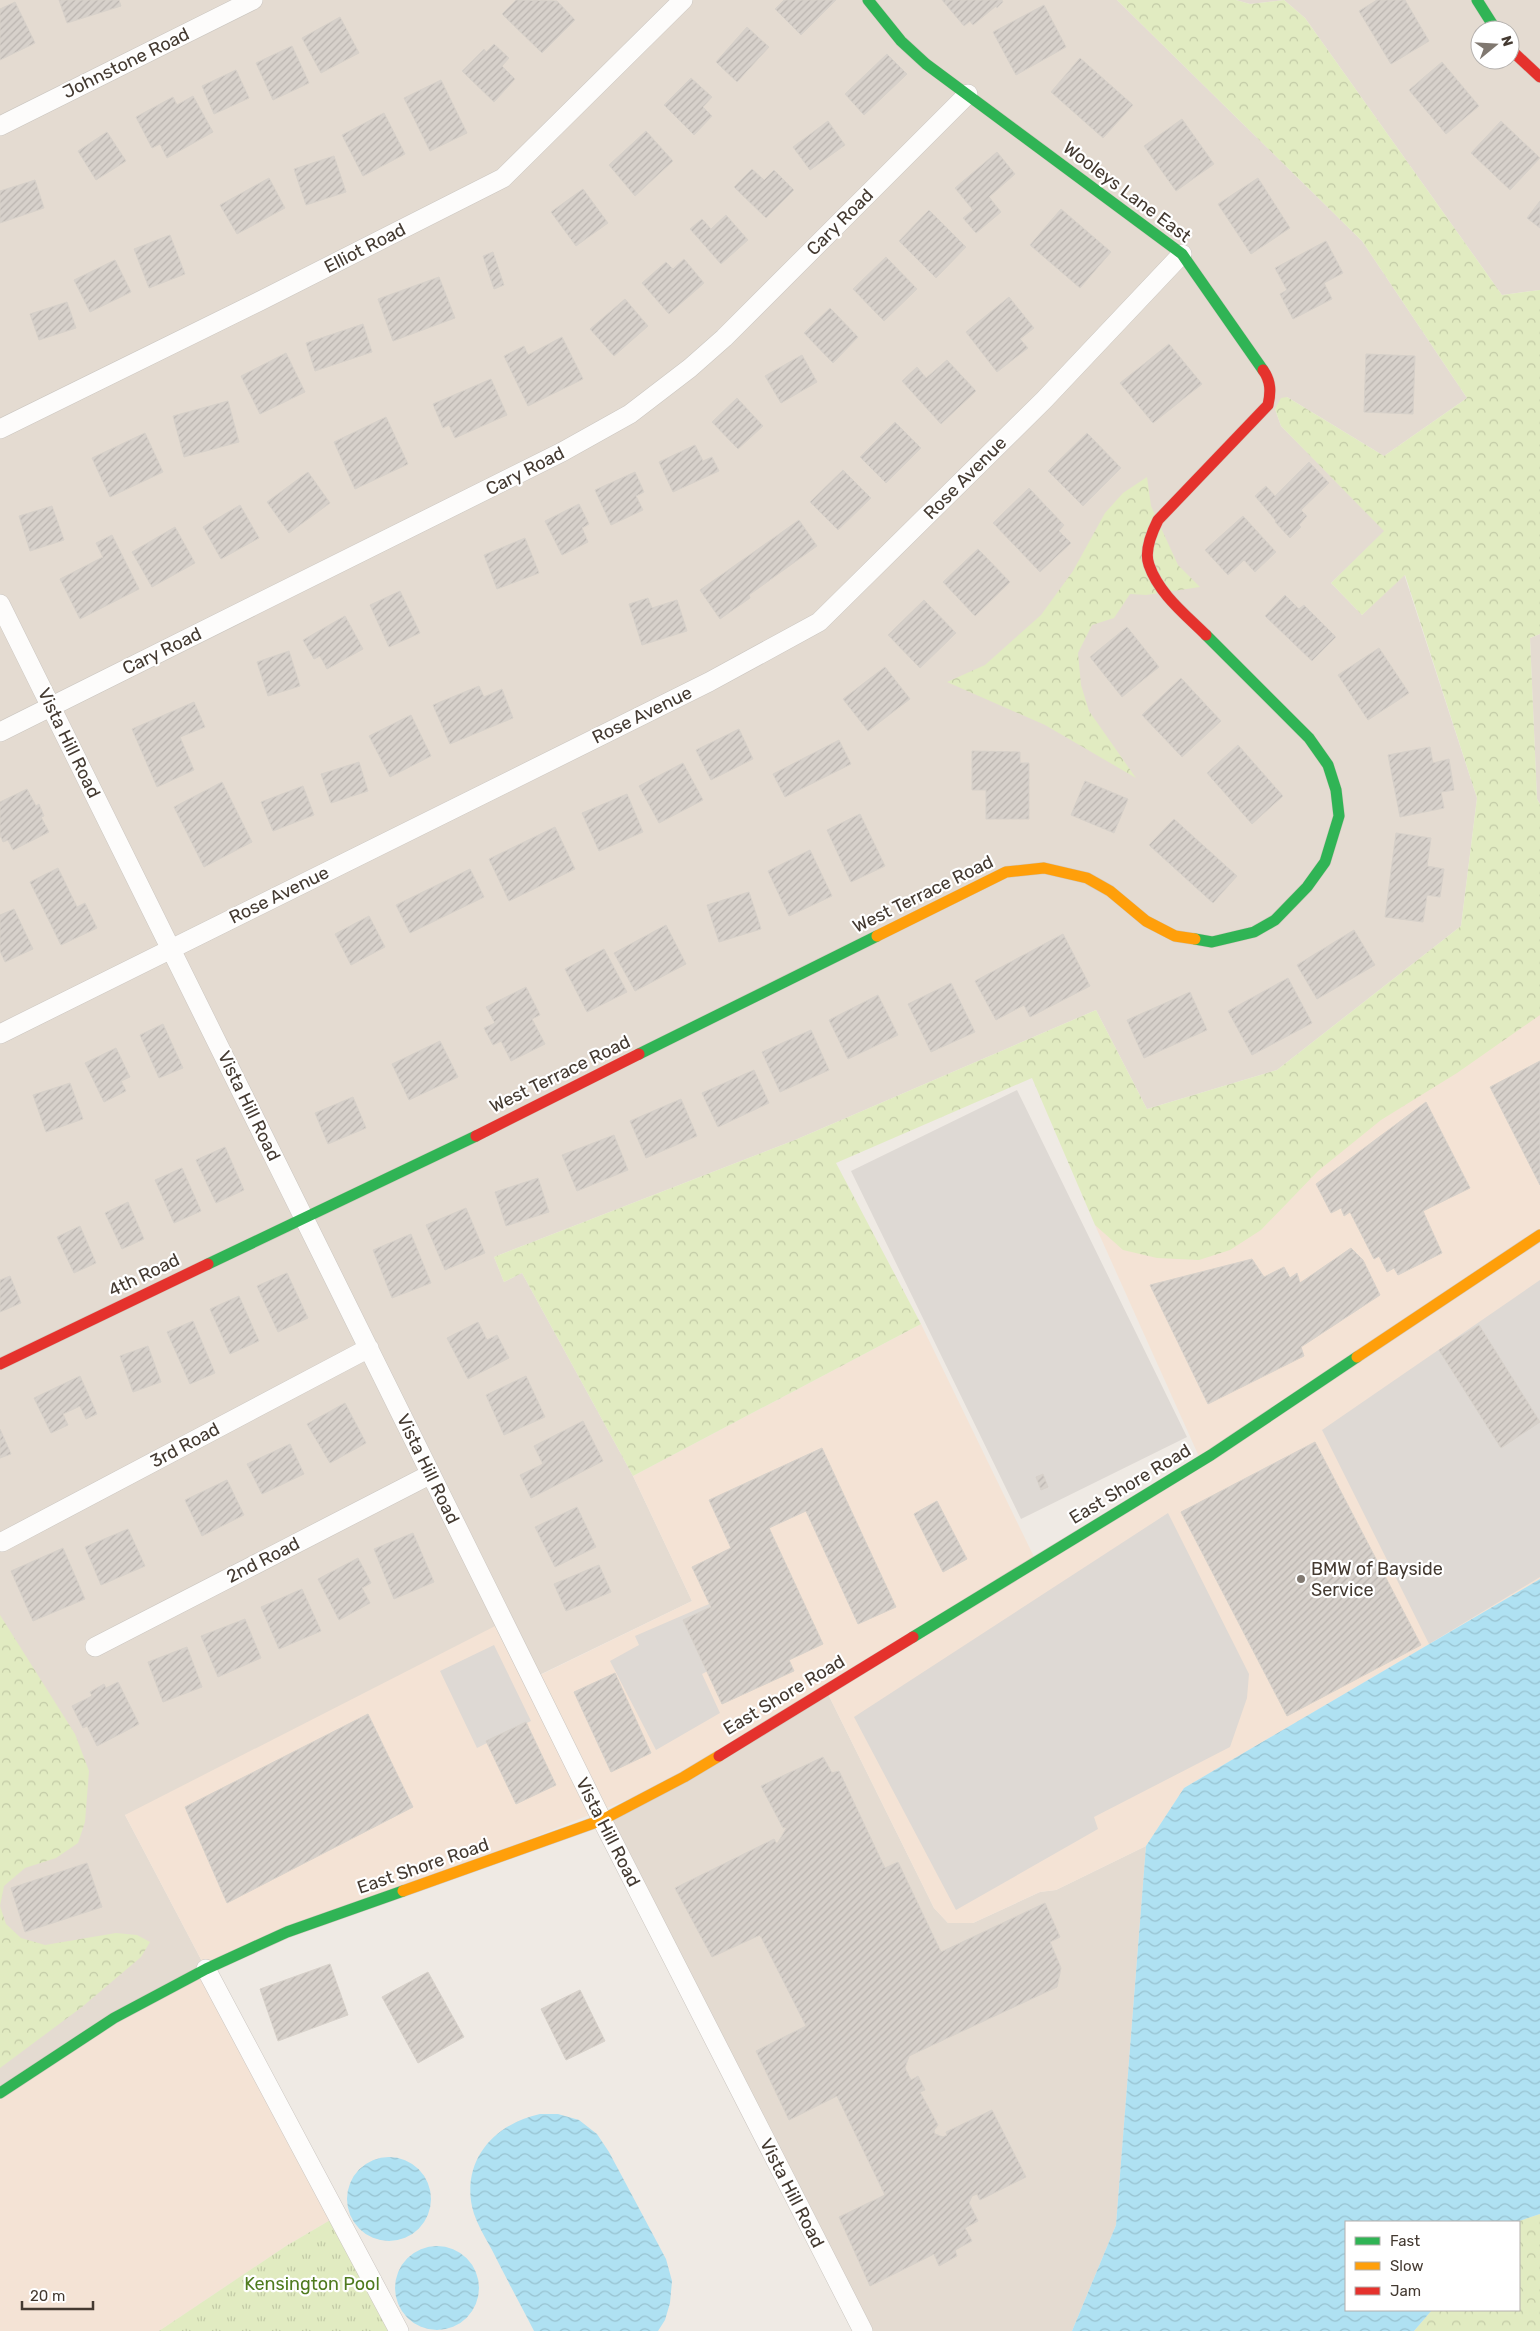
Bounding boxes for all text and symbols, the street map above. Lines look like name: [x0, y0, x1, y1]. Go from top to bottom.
north arrow: [1470, 20, 1520, 70]
street label: Johnstone Road: [59, 23, 193, 103]
text: N: [1497, 34, 1517, 49]
street label: Wooleys Lane East: [1059, 137, 1195, 247]
street label: Cary Road: [802, 184, 878, 260]
street label: Elliot Road: [321, 218, 409, 278]
street label: Rose Avenue: [919, 432, 1011, 524]
street label: Cary Road: [482, 442, 568, 500]
street label: Cary Road: [119, 622, 205, 680]
street label: Rose Avenue: [589, 681, 695, 749]
street label: Vista Hill Road: [33, 684, 105, 802]
street label: West Terrace Road: [849, 850, 997, 938]
street label: Rose Avenue: [226, 861, 332, 929]
street label: West Terrace Road: [486, 1030, 634, 1118]
street label: Vista Hill Road: [213, 1047, 285, 1165]
street label: 4th Road: [105, 1248, 183, 1302]
street label: Vista Hill Road: [392, 1410, 464, 1528]
street label: 3rd Road: [147, 1418, 223, 1472]
street label: East Shore Road: [1065, 1439, 1195, 1529]
street label: 2nd Road: [223, 1532, 303, 1588]
place label: BMW of Bayside Service: [1311, 1558, 1443, 1601]
marker: BMW of Bayside Service: [1295, 1573, 1307, 1585]
street label: East Shore Road: [719, 1650, 849, 1740]
street label: Vista Hill Road: [571, 1774, 645, 1890]
street label: East Shore Road: [354, 1833, 492, 1899]
street label: Vista Hill Road: [755, 2135, 829, 2251]
legend: [1345, 2221, 1520, 2311]
text: Fast: [1390, 2232, 1420, 2250]
text: Slow: [1390, 2257, 1423, 2275]
park label: Kensington Pool: [244, 2273, 380, 2295]
scale bar: [22, 2278, 94, 2310]
text: Jam: [1390, 2282, 1421, 2300]
text: 20 m: [30, 2287, 65, 2305]

